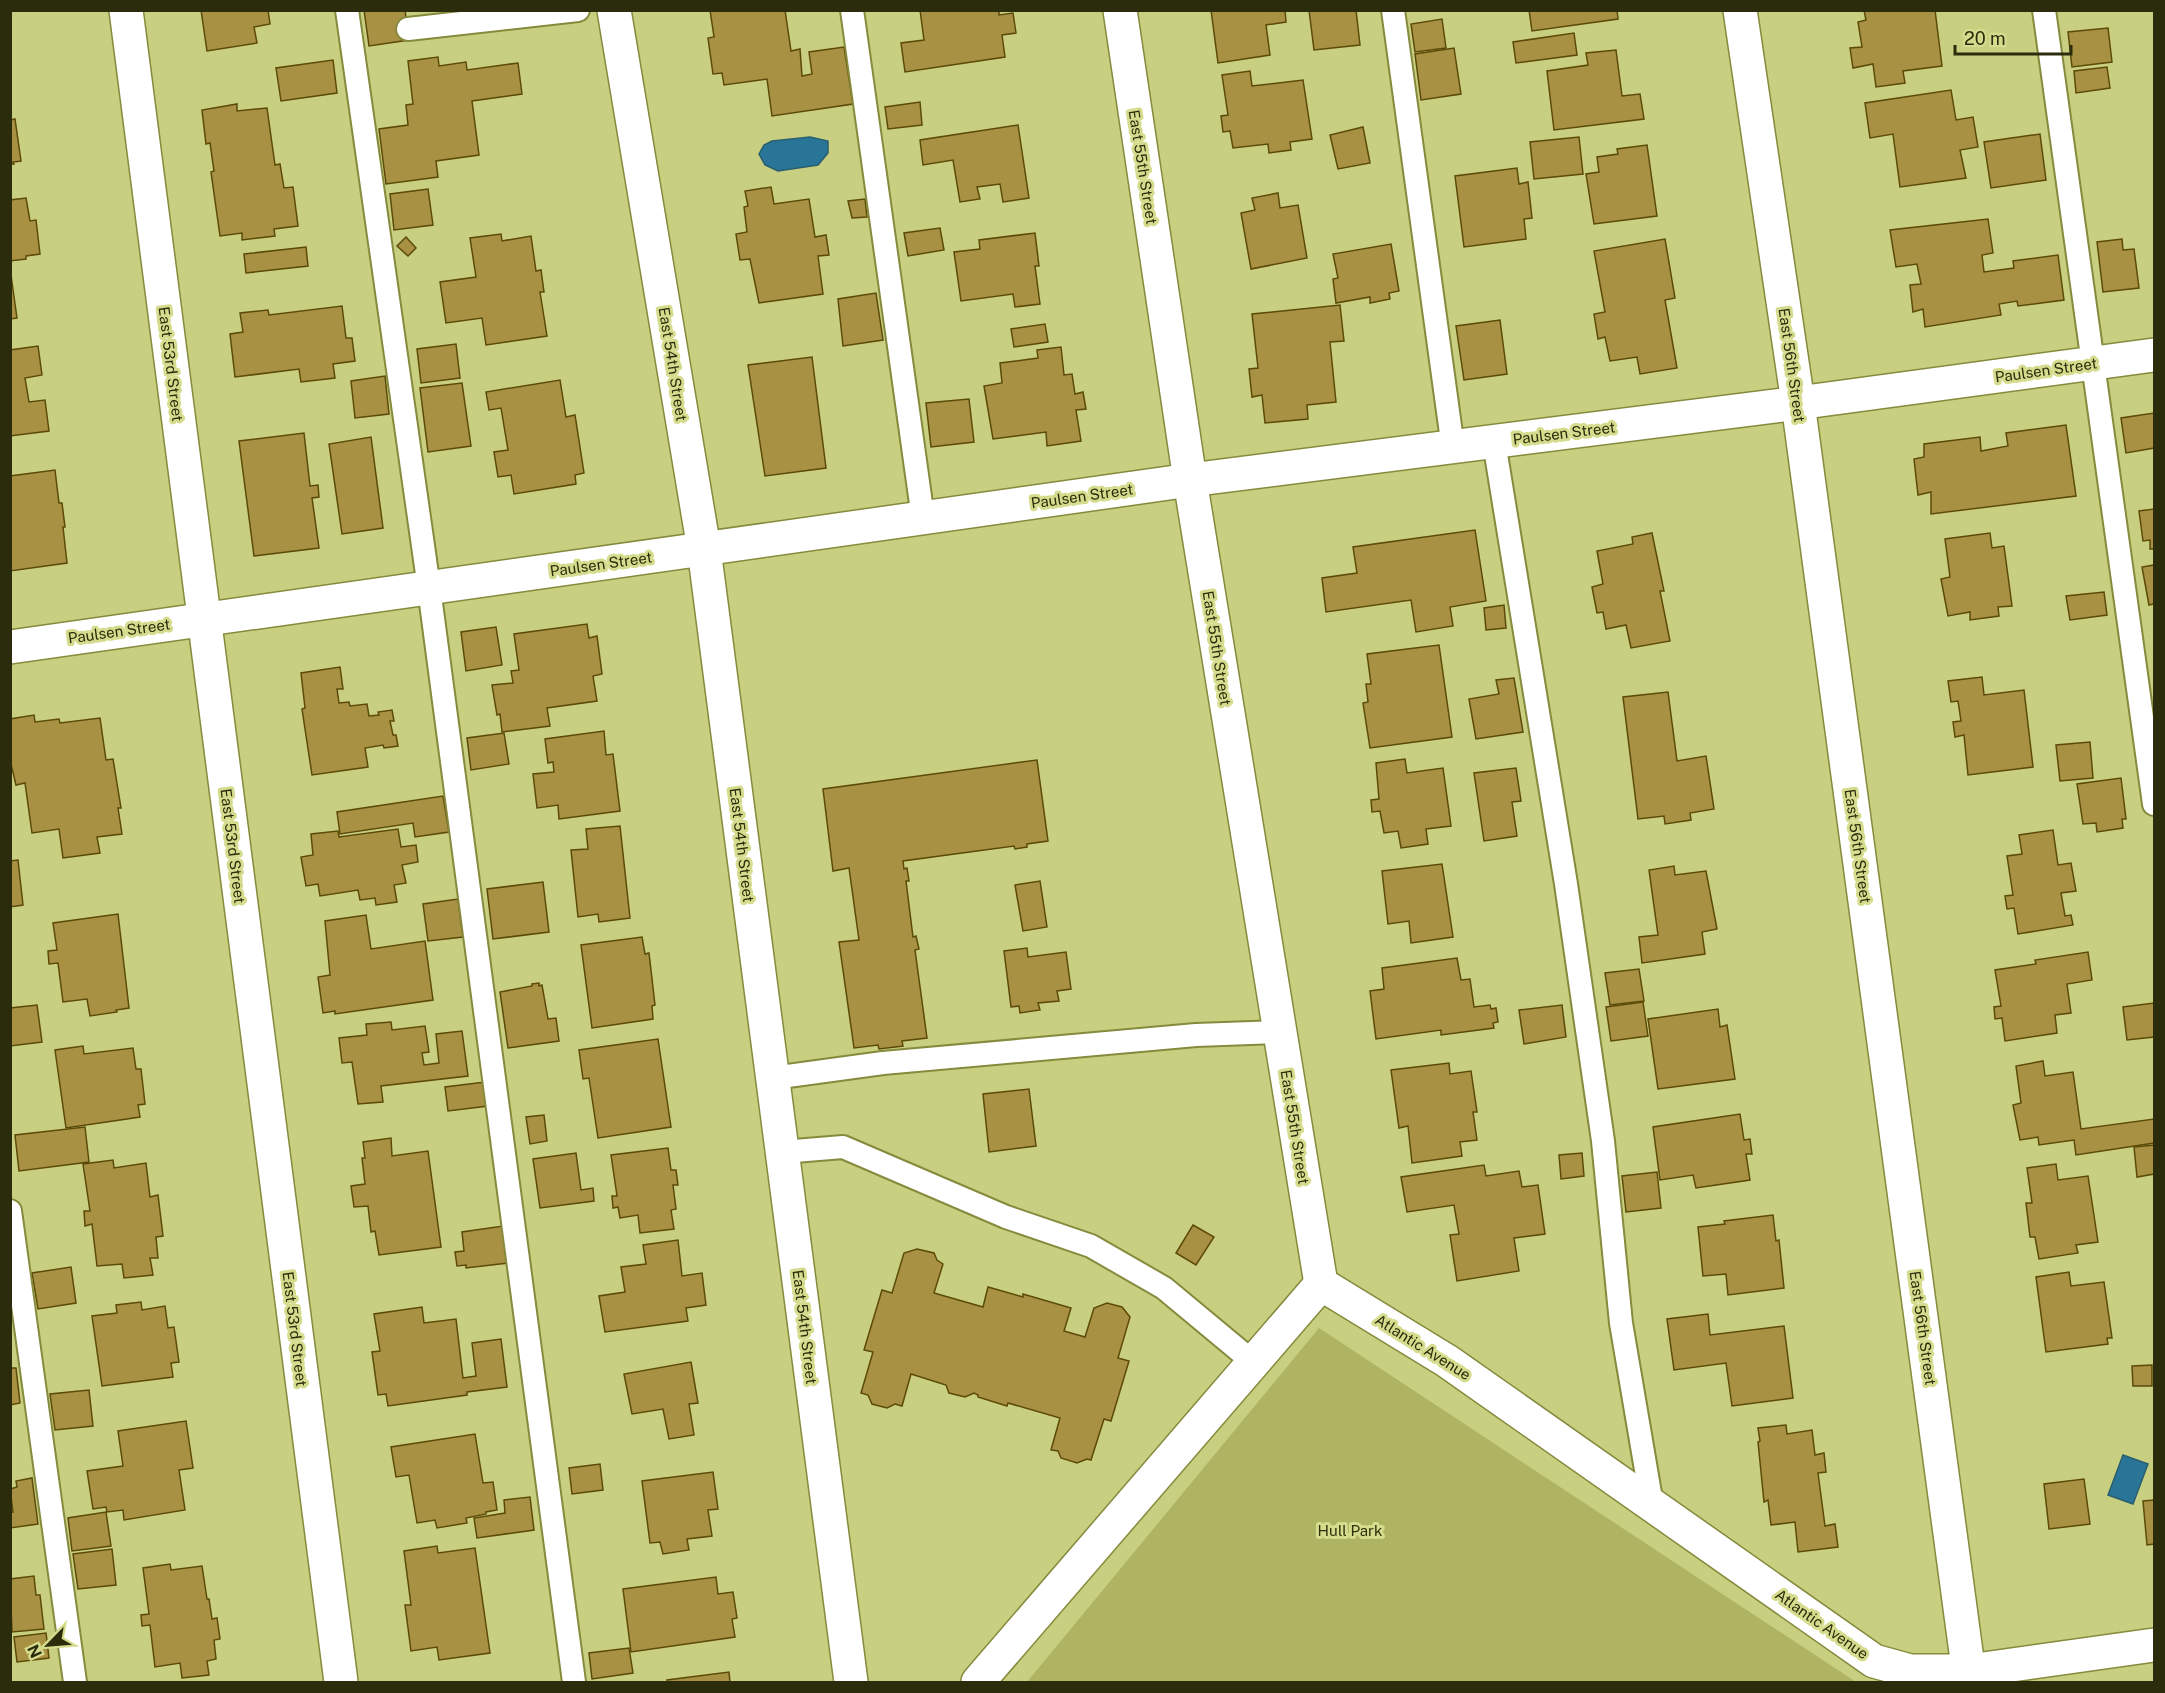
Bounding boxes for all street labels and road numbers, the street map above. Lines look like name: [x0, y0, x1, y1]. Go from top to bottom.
street label: East 55th Street: [1126, 109, 1160, 226]
street label: East 53rd Street: [156, 306, 186, 423]
street label: East 54th Street: [656, 306, 690, 422]
street label: East 56th Street: [1776, 307, 1808, 423]
street label: Paulsen Street: [1994, 354, 2098, 386]
street label: Paulsen Street: [1512, 418, 1616, 448]
street label: Paulsen Street: [1030, 480, 1134, 512]
street label: Paulsen Street: [549, 548, 653, 580]
street label: East 55th Street: [1200, 590, 1234, 707]
street label: Paulsen Street: [67, 615, 171, 647]
street label: East 54th Street: [727, 787, 757, 903]
street label: East 53rd Street: [218, 788, 248, 905]
street label: East 56th Street: [1842, 788, 1874, 904]
street label: East 55th Street: [1278, 1069, 1312, 1186]
street label: East 54th Street: [790, 1269, 820, 1385]
street label: East 56th Street: [1907, 1270, 1939, 1386]
street label: East 53rd Street: [280, 1271, 310, 1388]
street label: Atlantic Avenue: [1372, 1311, 1474, 1383]
street label: Atlantic Avenue: [1772, 1586, 1872, 1662]

